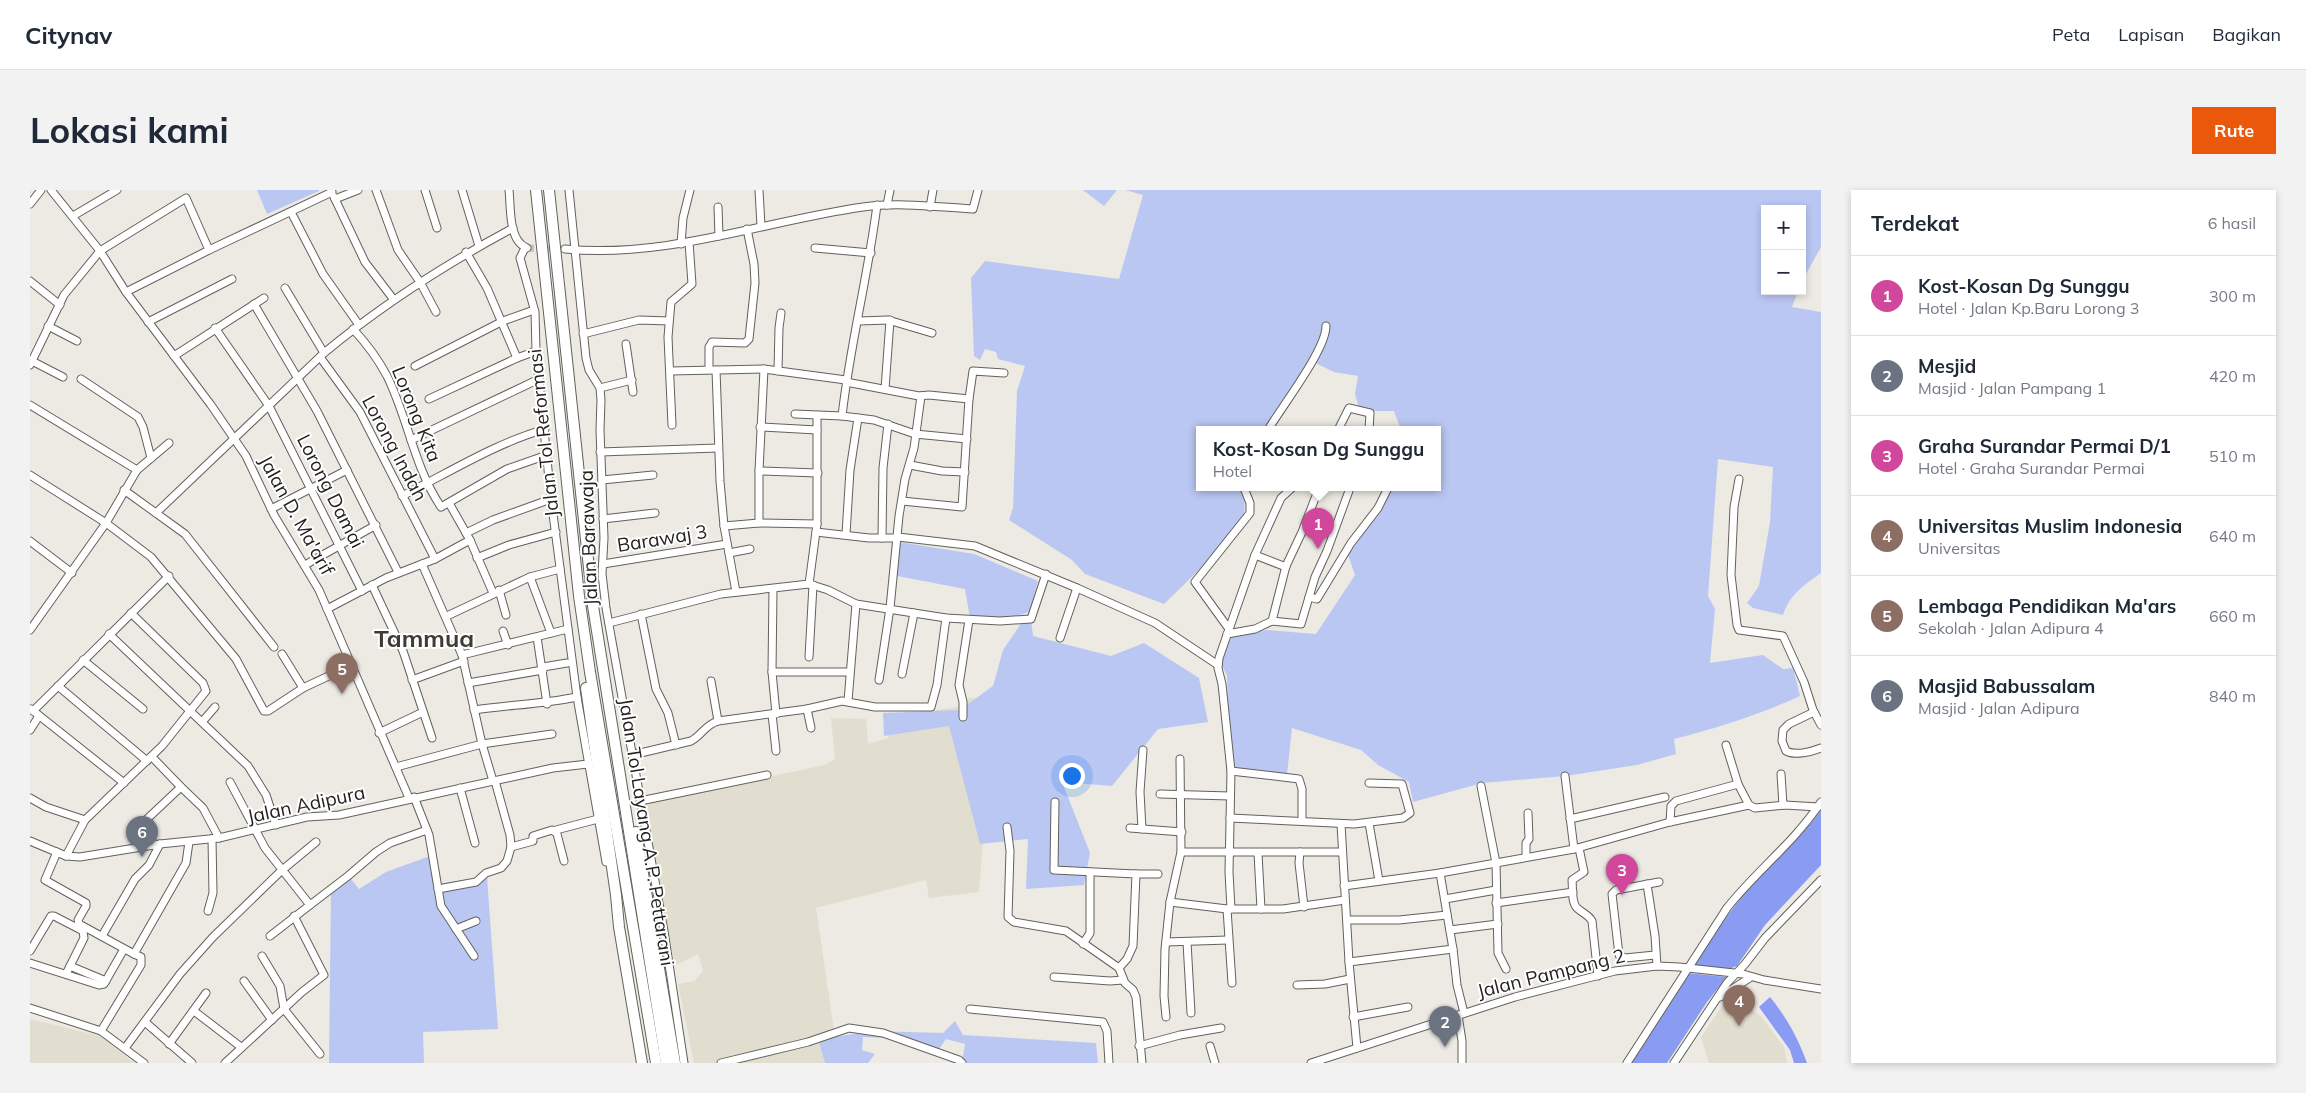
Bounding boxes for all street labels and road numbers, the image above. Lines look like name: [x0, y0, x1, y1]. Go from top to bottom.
street label: Jalan Tol Reformasi: [522, 348, 564, 518]
street label: Lorong Kita: [387, 363, 447, 465]
street label: Lorong Indah: [357, 391, 433, 505]
street label: Lorong Damai: [292, 430, 370, 552]
street label: Jalan D. Ma'arif: [254, 451, 340, 580]
street label: Jalan Barawaja: [574, 470, 602, 606]
street label: Barawaj 3: [615, 519, 709, 557]
street label: Jalan Tol Layang A.P. Pettarani: [614, 697, 680, 967]
street label: Jalan Adipura: [245, 780, 367, 828]
street label: Jalan Pampang 2: [1475, 943, 1627, 1003]

